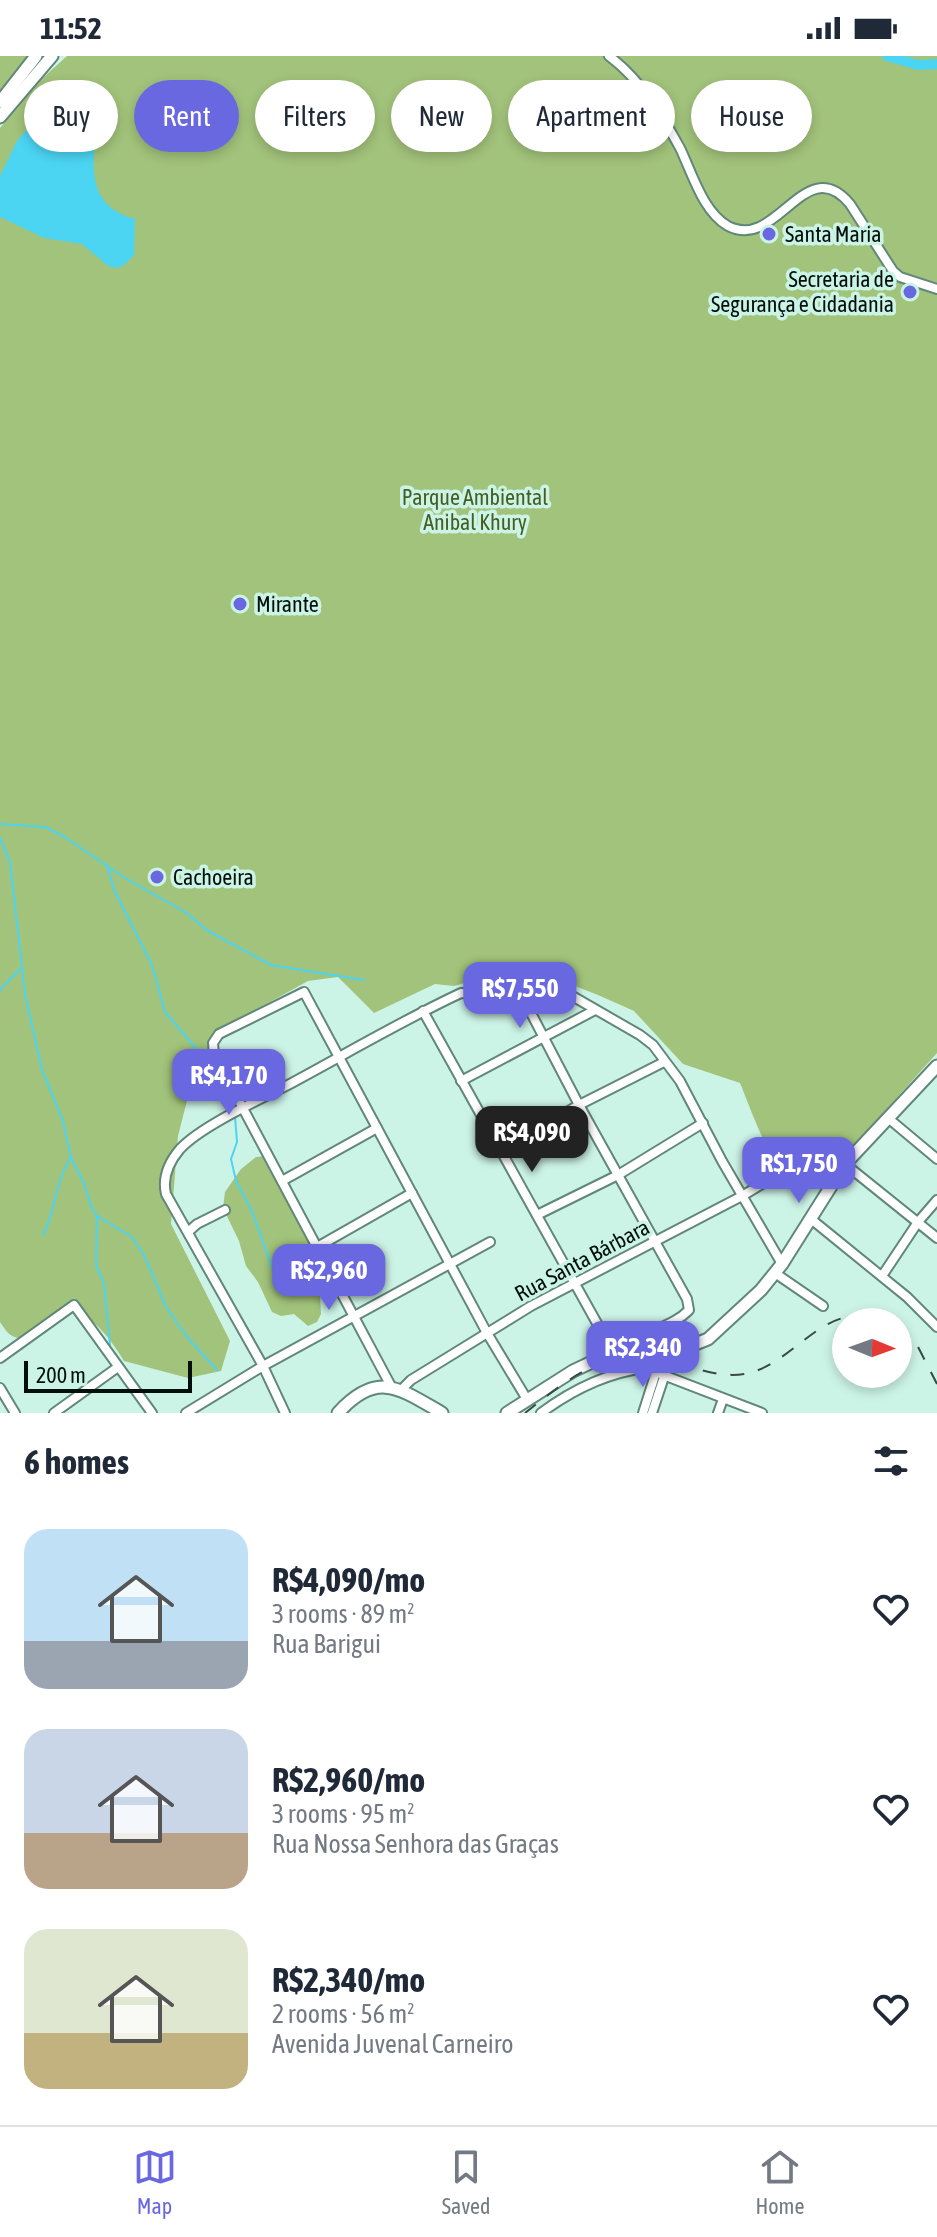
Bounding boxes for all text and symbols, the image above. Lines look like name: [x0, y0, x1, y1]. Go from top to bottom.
text: 11:52: [40, 11, 102, 45]
chip: Buy: [24, 80, 118, 152]
chip: Rent: [134, 80, 239, 152]
chip: Filters: [255, 80, 375, 152]
chip: New: [391, 80, 492, 152]
chip: Apartment: [508, 80, 675, 152]
chip: House: [691, 80, 812, 152]
place label: Santa Maria: [785, 221, 881, 247]
marker: Santa Maria: [760, 225, 778, 243]
place label: Secretaria de Segurança e Cidadania: [711, 266, 894, 317]
marker: Secretaria de Segurança e Cidadania: [901, 283, 919, 301]
park label: Parque Ambiental Anibal Khury: [402, 484, 548, 535]
place label: Mirante: [256, 591, 319, 617]
marker: Mirante: [231, 595, 249, 613]
place label: Cachoeira: [173, 864, 254, 890]
marker: Cachoeira: [148, 868, 166, 886]
pin: R$7,550: [446, 962, 594, 1030]
text: R$7,550: [481, 973, 559, 1003]
pin: R$4,170: [155, 1049, 303, 1117]
text: R$4,170: [190, 1060, 268, 1090]
pin: R$4,090: [458, 1106, 606, 1174]
text: R$4,090: [493, 1117, 571, 1147]
pin: R$1,750: [725, 1137, 873, 1205]
text: R$1,750: [760, 1148, 838, 1178]
street label: Rua Santa Bárbara: [510, 1214, 654, 1306]
pin: R$2,960: [255, 1244, 403, 1312]
text: R$2,960: [290, 1255, 368, 1285]
north arrow: [832, 1308, 912, 1388]
map controls: [832, 1308, 912, 1388]
pin: R$2,340: [569, 1321, 717, 1389]
text: R$2,340: [604, 1332, 682, 1362]
scale bar: [24, 1357, 192, 1393]
text: 200 m: [36, 1362, 86, 1388]
icon: filters: [869, 1439, 913, 1483]
text: 6 homes: [24, 1442, 129, 1481]
text: R$4,090/mo: [272, 1560, 425, 1599]
icon: home: [88, 1561, 184, 1657]
icon: heart: [869, 1587, 913, 1631]
text: 3 rooms · 89 m²: [272, 1599, 414, 1629]
text: Rua Barigui: [272, 1629, 381, 1659]
text: R$2,960/mo: [272, 1760, 425, 1799]
icon: home: [88, 1761, 184, 1857]
icon: heart: [869, 1787, 913, 1831]
text: 3 rooms · 95 m²: [272, 1799, 414, 1829]
text: Rua Nossa Senhora das Graças: [272, 1829, 559, 1859]
text: R$2,340/mo: [272, 1960, 425, 1999]
icon: home: [88, 1961, 184, 2057]
icon: heart: [869, 1987, 913, 2031]
text: 2 rooms · 56 m²: [272, 1999, 414, 2029]
text: Avenida Juvenal Carneiro: [272, 2029, 514, 2059]
tab: Map: [133, 2145, 177, 2219]
tab: Saved: [442, 2145, 490, 2219]
tab: Home: [755, 2145, 804, 2219]

